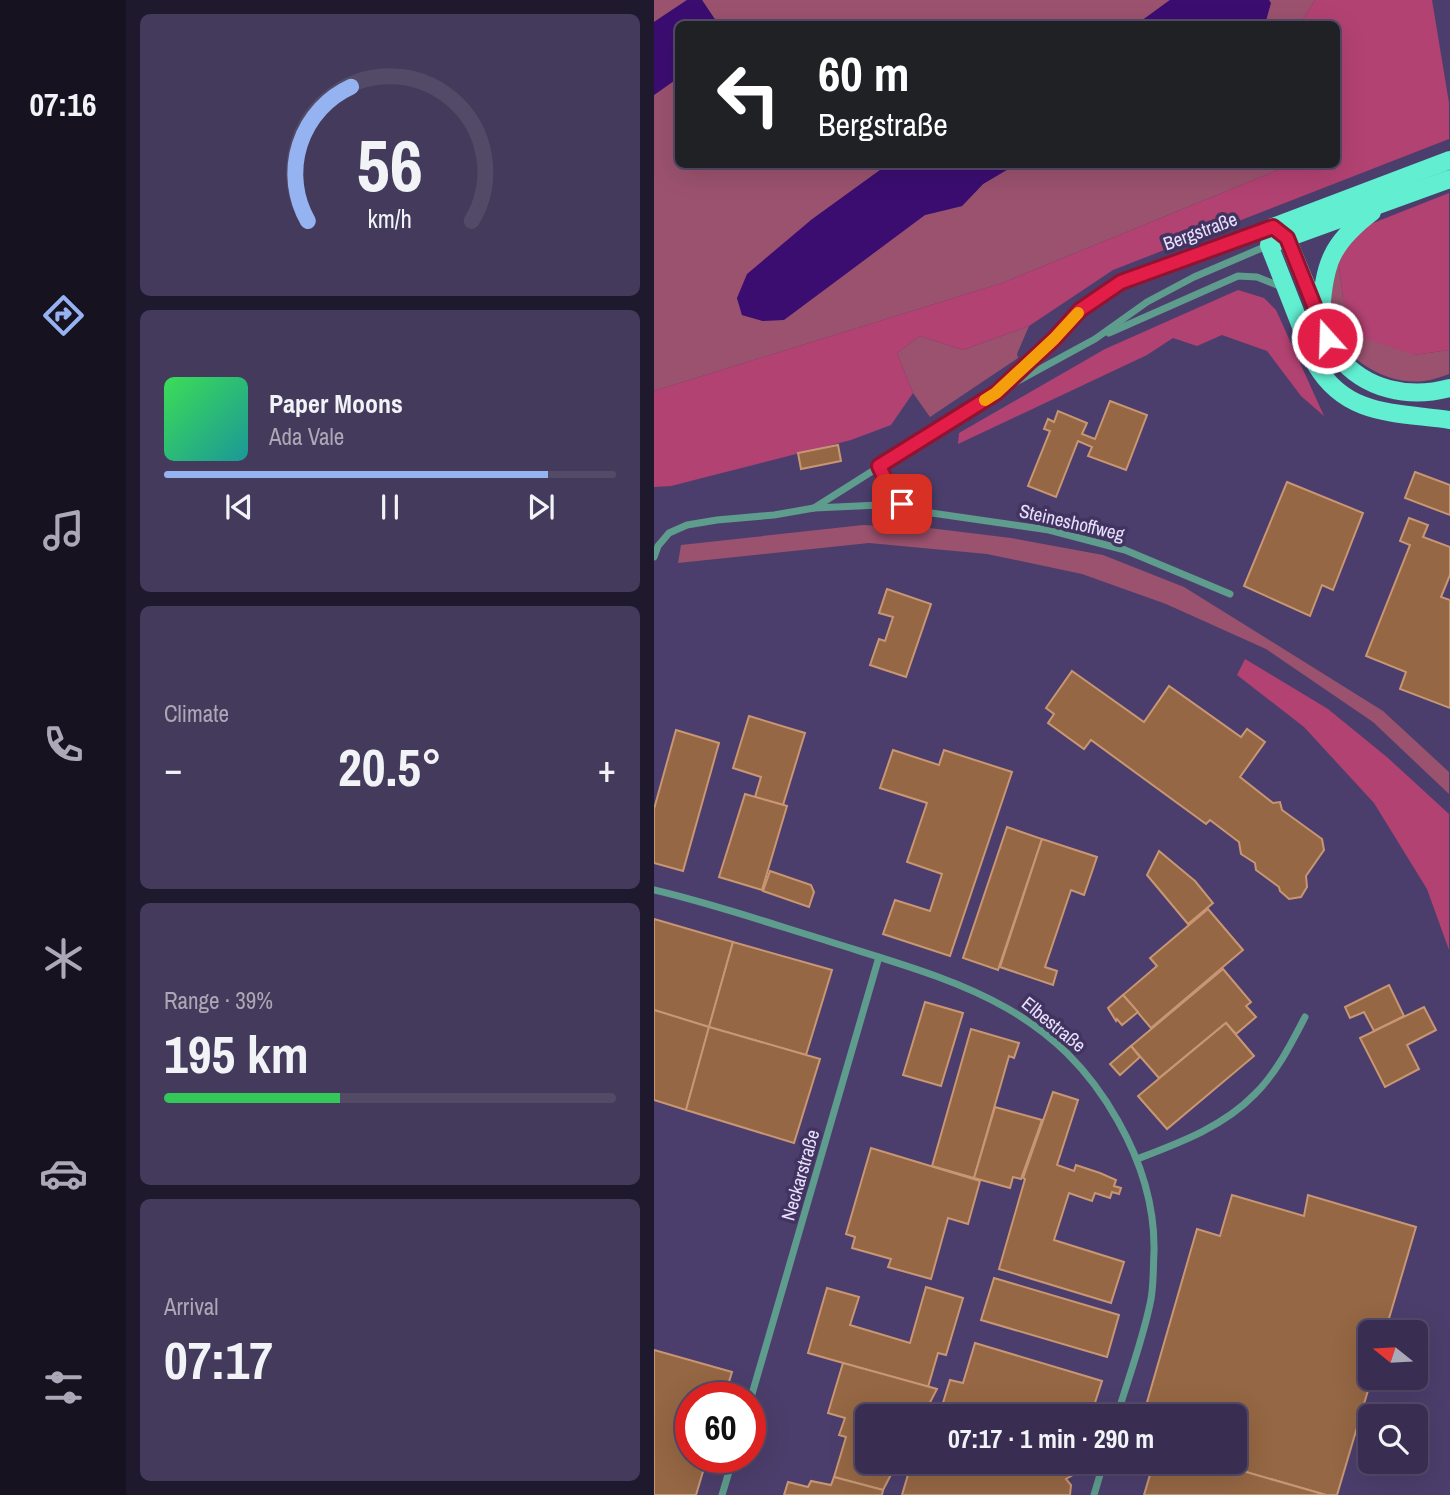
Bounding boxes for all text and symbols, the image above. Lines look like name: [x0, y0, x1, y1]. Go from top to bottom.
text: 60 m: [818, 40, 910, 106]
icon: left: [703, 49, 794, 140]
text: 07:16: [29, 83, 97, 126]
text: Bergstraße: [818, 103, 948, 146]
text: 56: [357, 116, 423, 214]
text: km/h: [368, 202, 412, 236]
street label: Bergstraße: [1159, 206, 1241, 256]
icon: directions: [39, 291, 88, 340]
position arrow: [1290, 301, 1364, 375]
text: Paper Moons: [269, 386, 403, 421]
text: Ada Vale: [269, 421, 344, 452]
pin: [872, 474, 932, 534]
icon: arrive: [883, 485, 921, 523]
icon: previous: [220, 488, 258, 526]
icon: pause: [371, 488, 409, 526]
icon: next: [522, 488, 560, 526]
street label: Steineshoffweg: [1017, 497, 1127, 547]
icon: music: [39, 506, 88, 555]
text: Climate: [164, 698, 229, 729]
icon: phone: [39, 720, 88, 769]
text: 20.5°: [338, 732, 442, 802]
text: −: [164, 743, 182, 794]
text: +: [598, 743, 616, 794]
icon: climate: [39, 934, 88, 983]
text: Range · 39%: [164, 985, 273, 1016]
street label: Elbestraße: [1017, 990, 1091, 1058]
text: 195 km: [164, 1019, 309, 1089]
street label: Neckarstraße: [775, 1126, 825, 1224]
icon: car: [39, 1149, 88, 1198]
text: Arrival: [164, 1291, 219, 1322]
north arrow: [1358, 1320, 1428, 1390]
map controls: [1358, 1320, 1428, 1474]
text: 07:17: [164, 1325, 273, 1395]
icon: filters: [39, 1363, 88, 1412]
speed limit sign: 60: [675, 1382, 766, 1473]
button: search: [1358, 1404, 1428, 1474]
text: 07:17 · 1 min · 290 m: [948, 1421, 1154, 1456]

